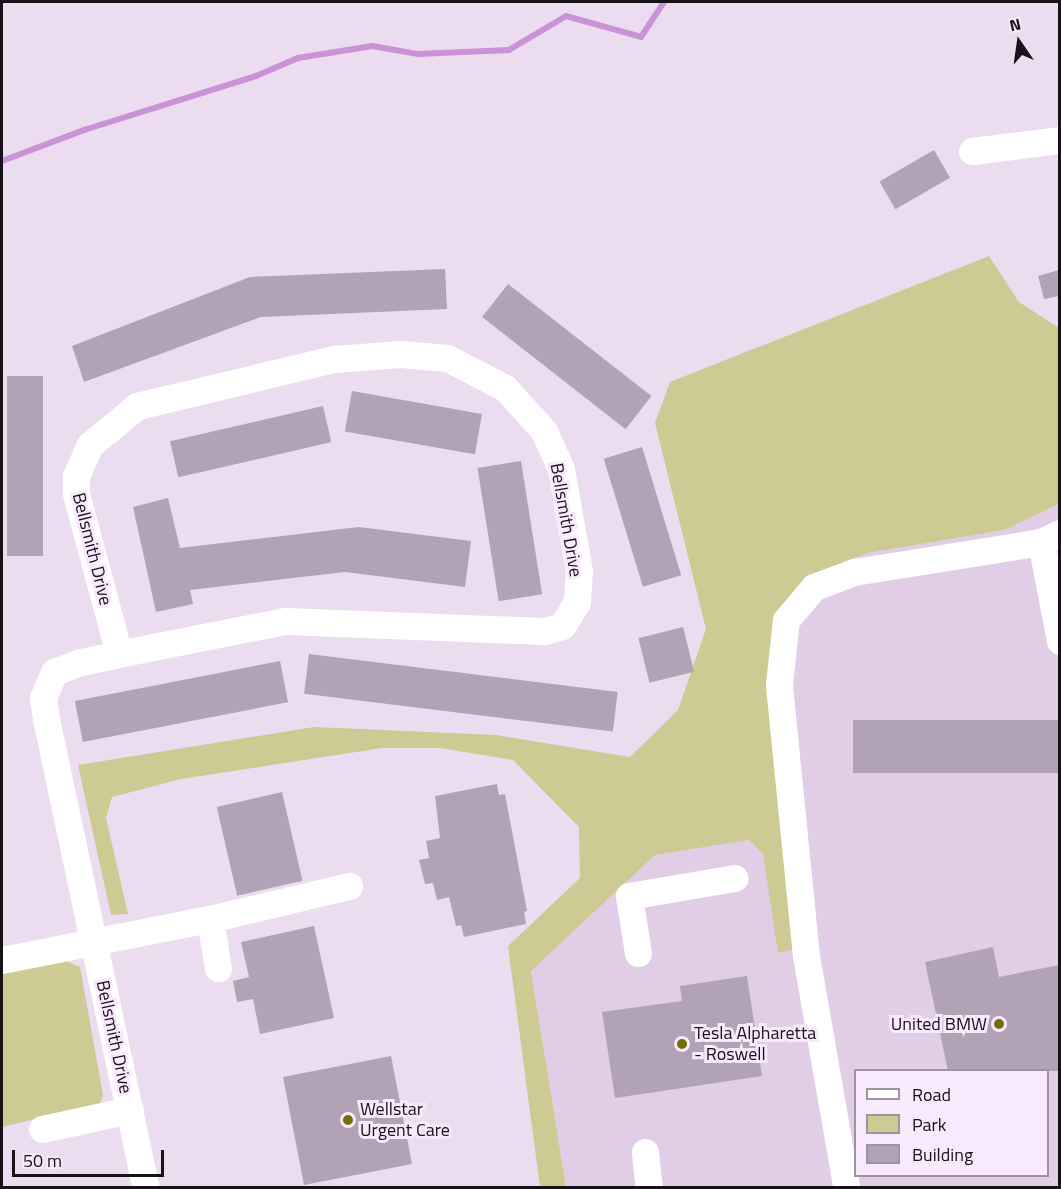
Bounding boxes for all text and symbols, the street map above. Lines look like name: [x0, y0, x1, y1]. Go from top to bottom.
north arrow: [989, 12, 1049, 72]
text: N: [1007, 12, 1023, 37]
street label: Bellsmith Drive: [545, 461, 587, 579]
street label: Bellsmith Drive: [68, 491, 116, 607]
street label: Bellsmith Drive: [91, 978, 137, 1096]
place label: United BMW: [891, 1013, 987, 1035]
marker: United BMW: [992, 1017, 1006, 1031]
place label: Tesla Alpharetta - Roswell: [694, 1023, 816, 1066]
marker: Tesla Alpharetta - Roswell: [675, 1037, 689, 1051]
legend: [854, 1069, 1049, 1177]
text: Road: [912, 1081, 951, 1108]
place label: Wellstar Urgent Care: [360, 1099, 450, 1142]
text: Park: [912, 1111, 946, 1138]
marker: Wellstar Urgent Care: [341, 1113, 355, 1127]
scale bar: [15, 1138, 166, 1176]
text: Building: [912, 1141, 973, 1168]
text: 50 m: [23, 1147, 62, 1174]

